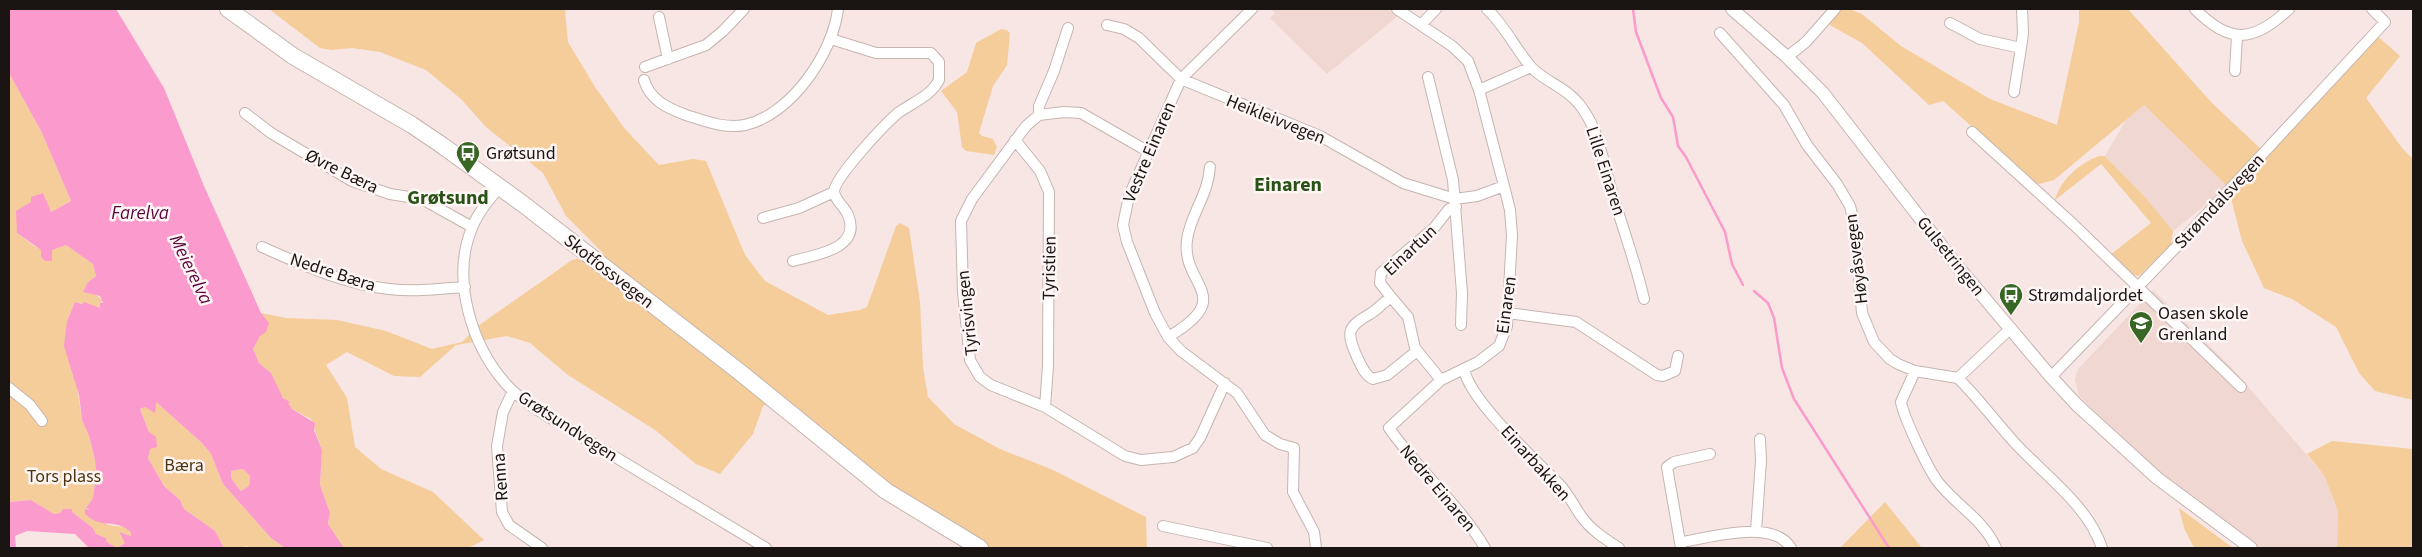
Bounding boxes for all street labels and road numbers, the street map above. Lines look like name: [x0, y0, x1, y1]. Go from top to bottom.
street label: Heikleivvegen: [1222, 88, 1329, 151]
street label: Vestre Einaren: [1117, 98, 1182, 207]
street label: Lille Einaren: [1579, 123, 1632, 219]
street label: Øvre Bæra: [301, 143, 383, 200]
street label: Strømdalsvegen: [2169, 148, 2270, 254]
street label: Gulsetringen: [1911, 211, 1991, 301]
street label: Høyåsvegen: [1839, 212, 1874, 306]
street label: Einartun: [1378, 219, 1443, 282]
street label: Skotfossvegen: [558, 228, 659, 315]
street label: Tyristien: [1036, 235, 1063, 301]
street label: Nedre Bæra: [287, 247, 379, 298]
street label: Tyrisvingen: [951, 269, 984, 357]
street label: Einaren: [1490, 275, 1523, 335]
street label: Grøtsundvegen: [513, 385, 623, 468]
street label: Einarbakken: [1495, 420, 1576, 507]
street label: Nedre Einaren: [1394, 439, 1482, 537]
street label: Renna: [486, 452, 515, 502]

